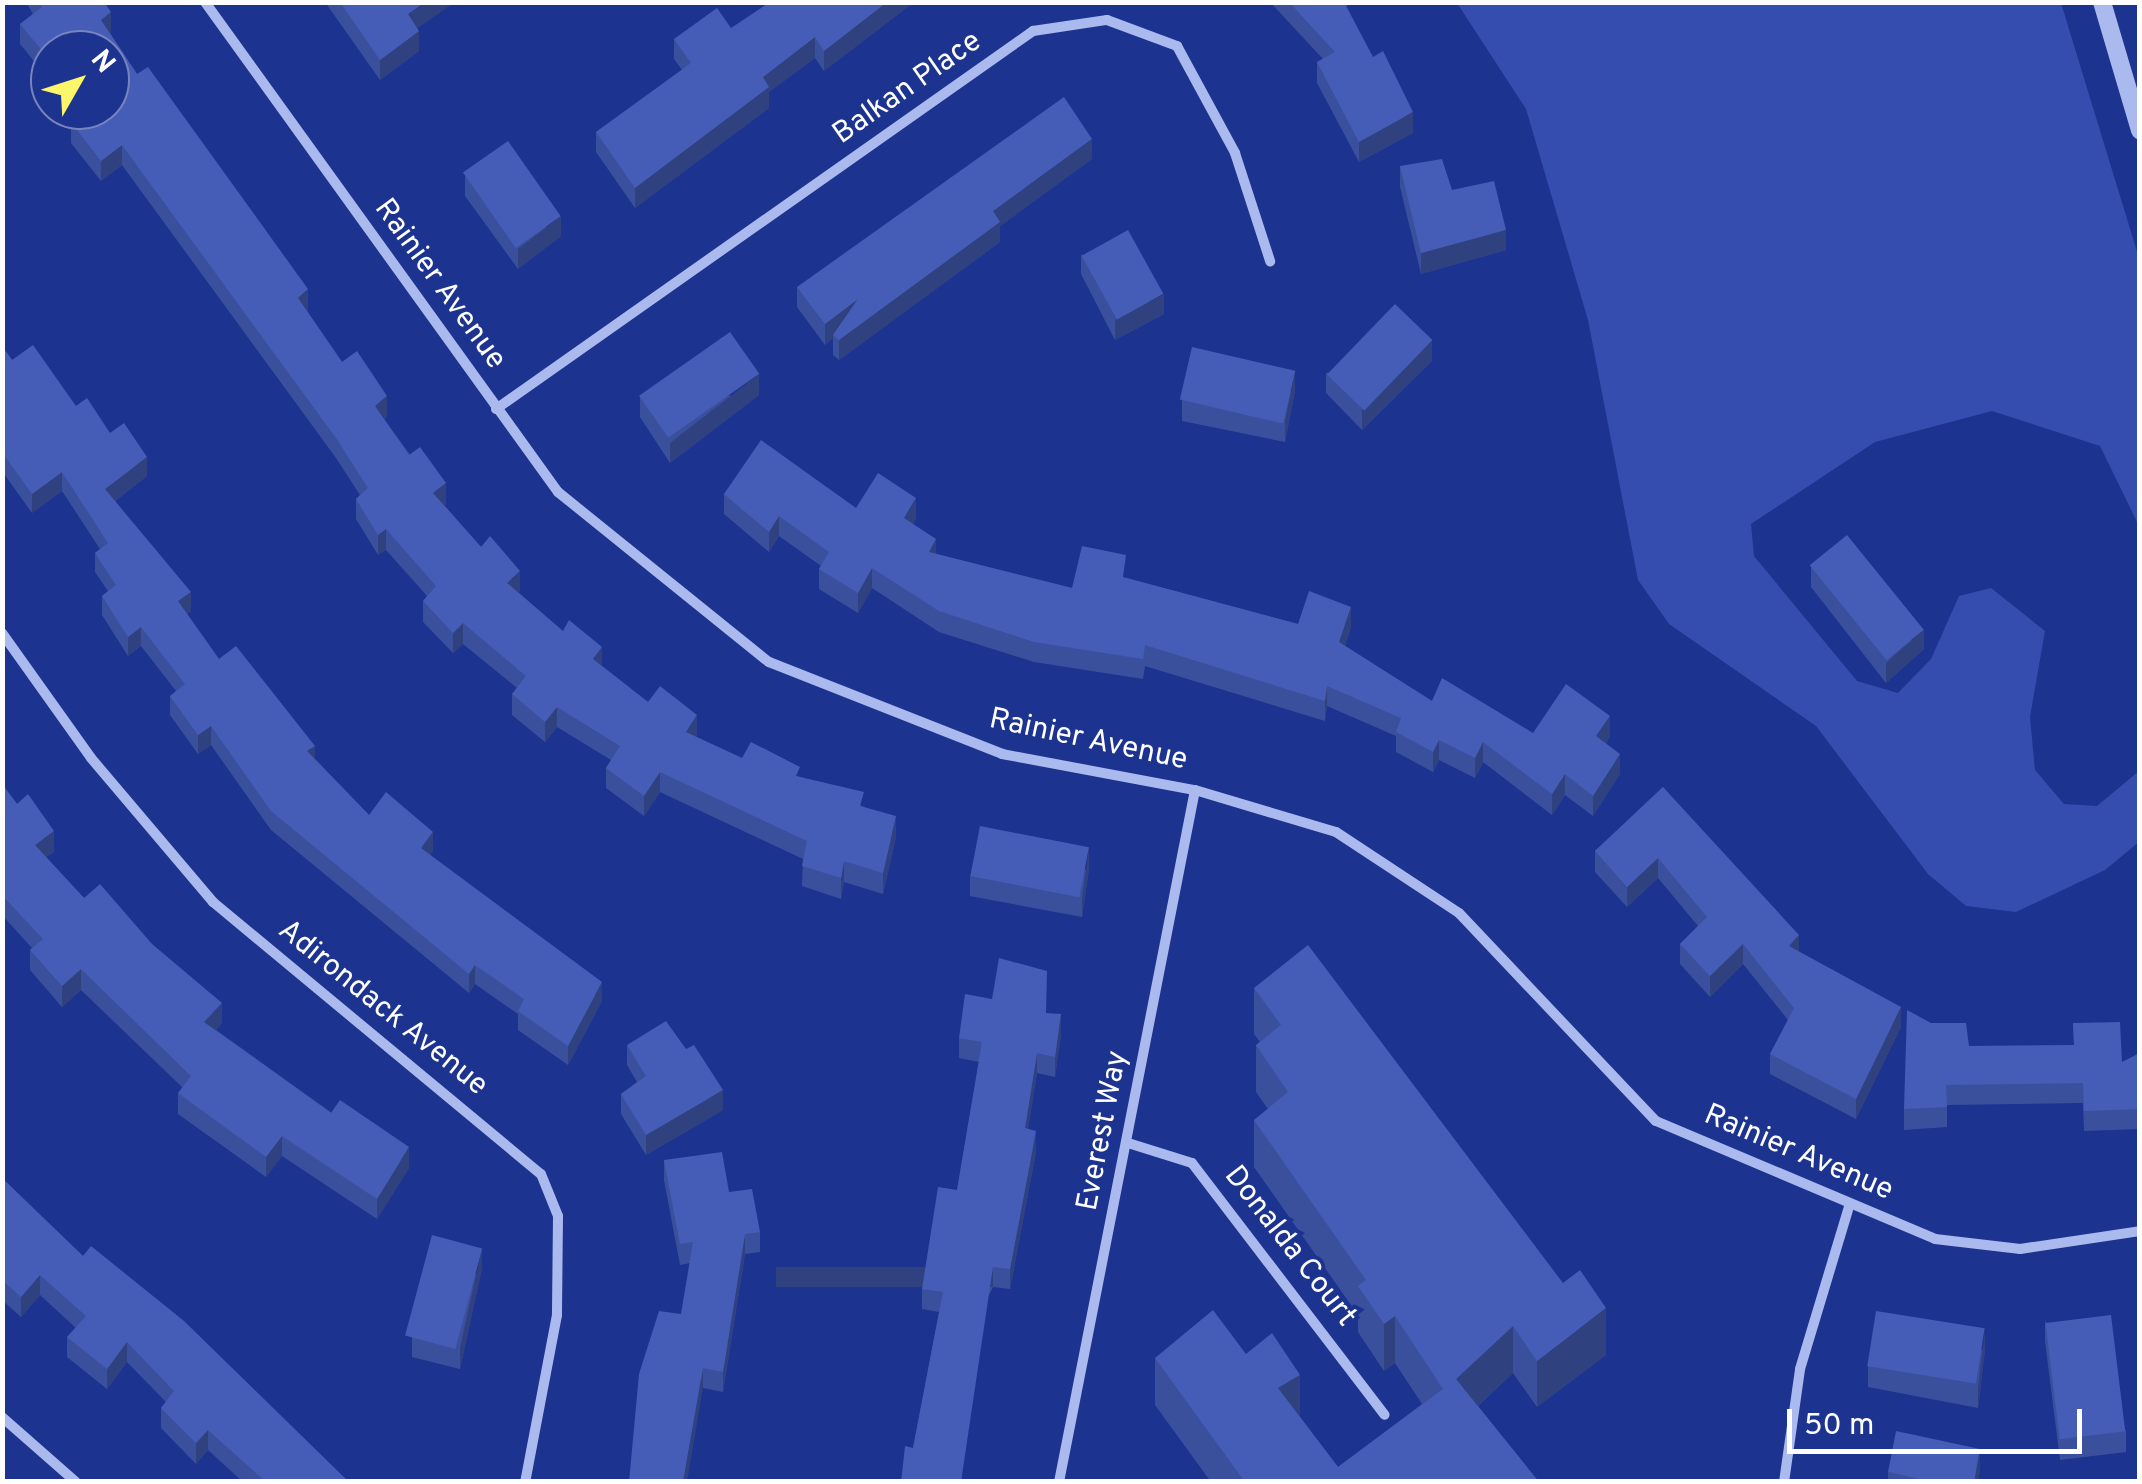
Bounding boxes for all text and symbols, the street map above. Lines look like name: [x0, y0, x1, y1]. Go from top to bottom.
street label: Balkan Place: [827, 25, 989, 153]
north arrow: [30, 30, 130, 130]
text: N: [81, 43, 122, 82]
street label: Rainier Avenue: [365, 192, 513, 378]
street label: Rainier Avenue: [985, 702, 1191, 780]
street label: Adirondack Avenue: [269, 913, 495, 1105]
street label: Everest Way: [1071, 1048, 1137, 1214]
street label: Rainier Avenue: [1698, 1098, 1898, 1210]
street label: Donalda Court: [1215, 1159, 1363, 1335]
scale bar: [1792, 1389, 2087, 1451]
text: 50 m: [1804, 1408, 1874, 1445]

